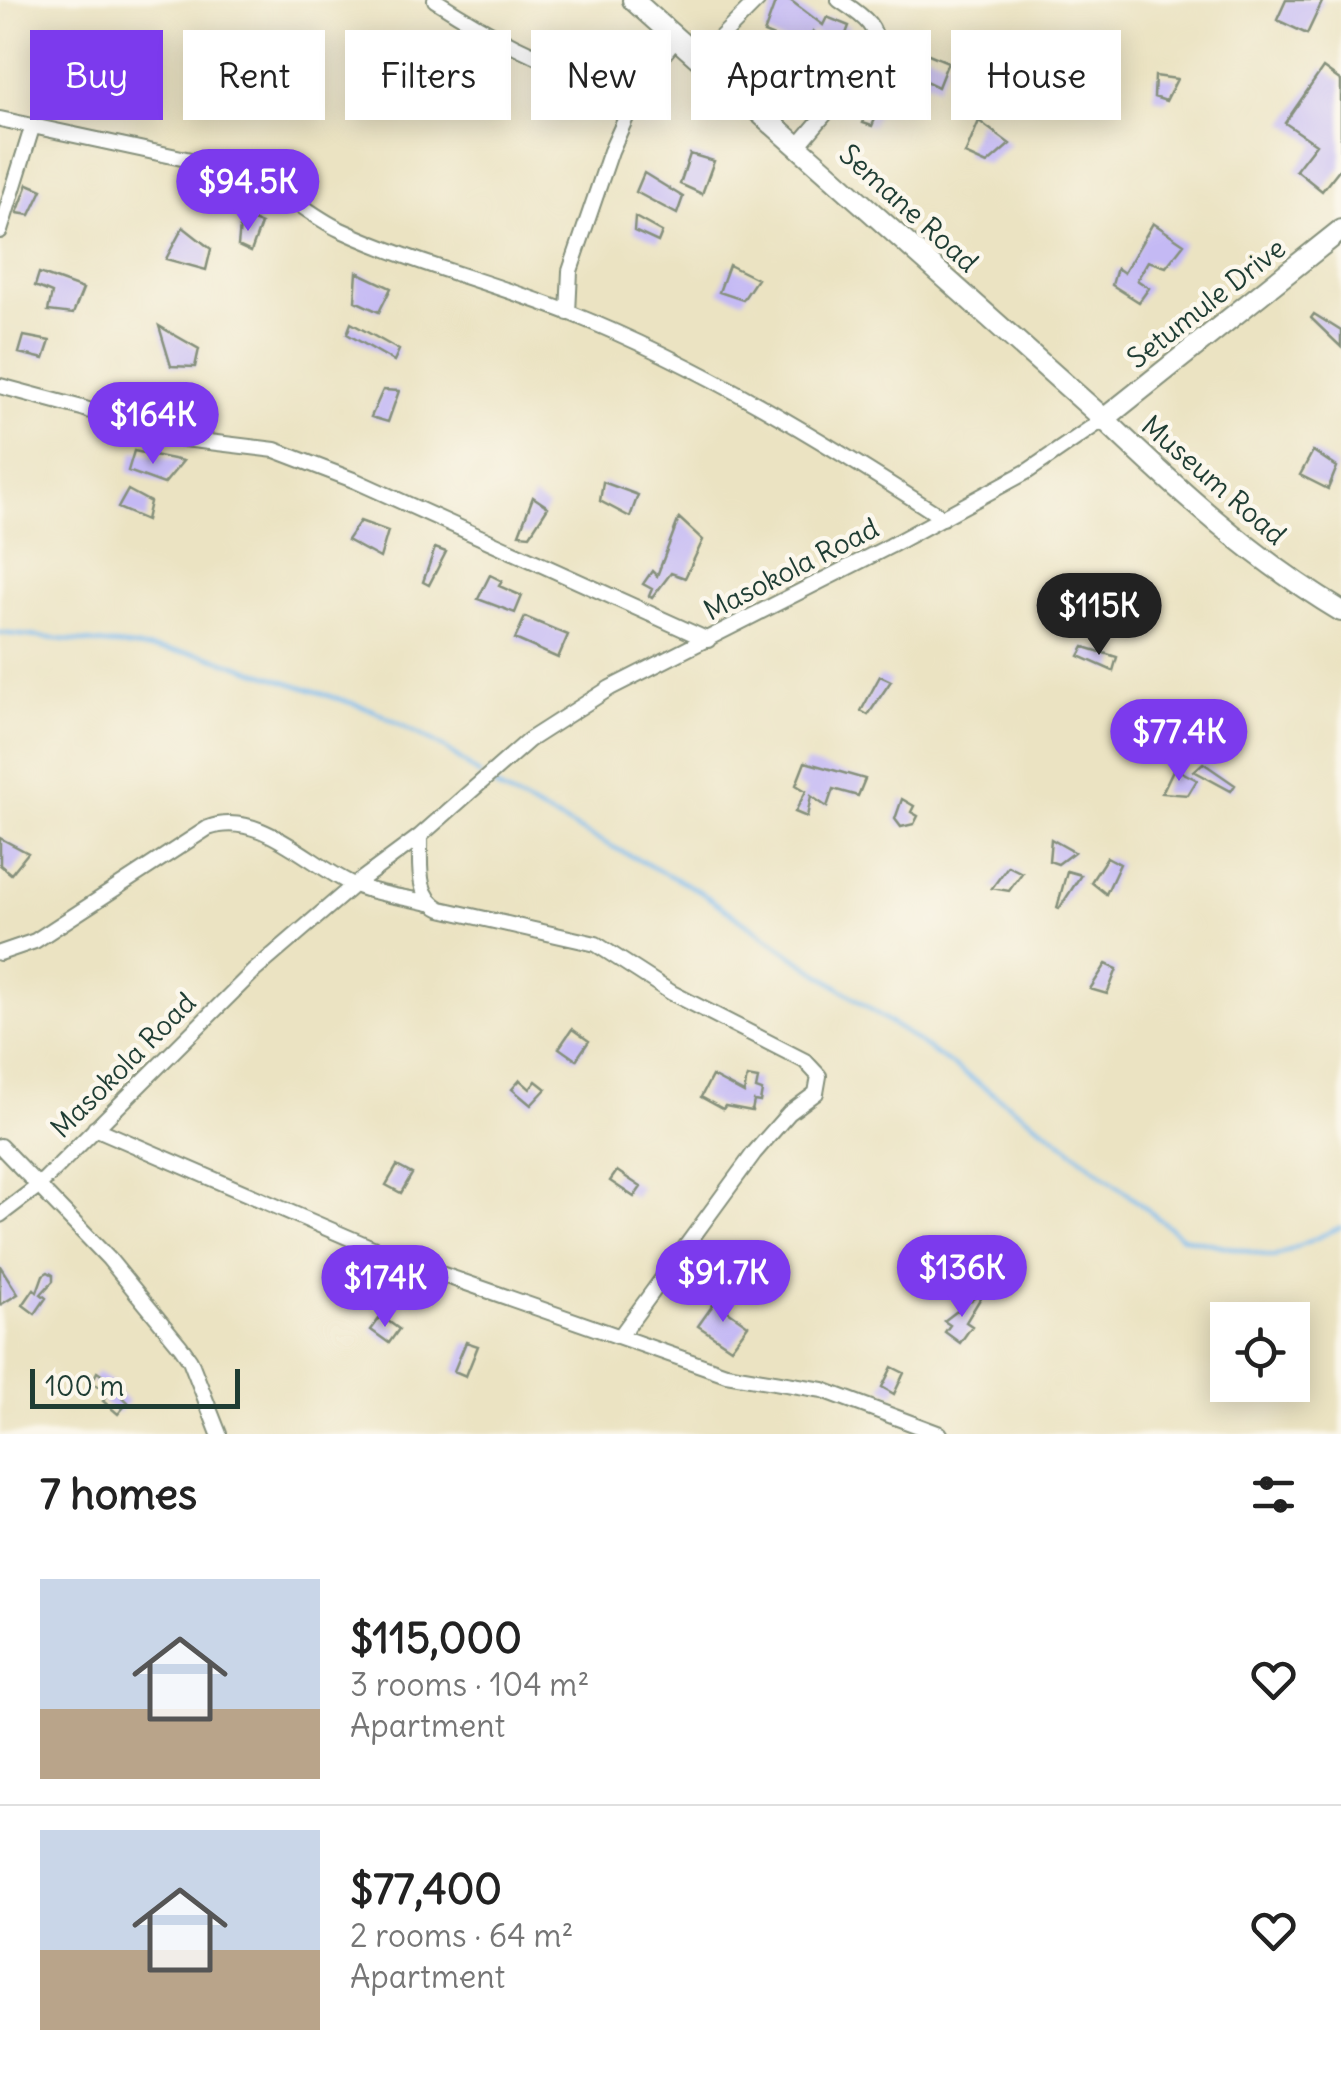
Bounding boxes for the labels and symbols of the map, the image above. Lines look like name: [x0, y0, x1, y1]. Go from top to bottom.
street label: Semane Road: [832, 136, 986, 280]
pin: $94.5K: [167, 149, 329, 234]
street label: Setumule Drive: [1119, 230, 1293, 376]
pin: $164K: [83, 382, 223, 467]
street label: Museum Road: [1134, 407, 1294, 553]
street label: Masokola Road: [698, 510, 884, 628]
pin: $115K: [1029, 573, 1169, 658]
pin: $77.4K: [1098, 699, 1260, 784]
street label: Masokola Road: [43, 985, 203, 1145]
pin: $136K: [892, 1235, 1032, 1320]
pin: $91.7K: [642, 1240, 804, 1325]
pin: $174K: [315, 1245, 455, 1330]
scale bar: [30, 1364, 240, 1408]

